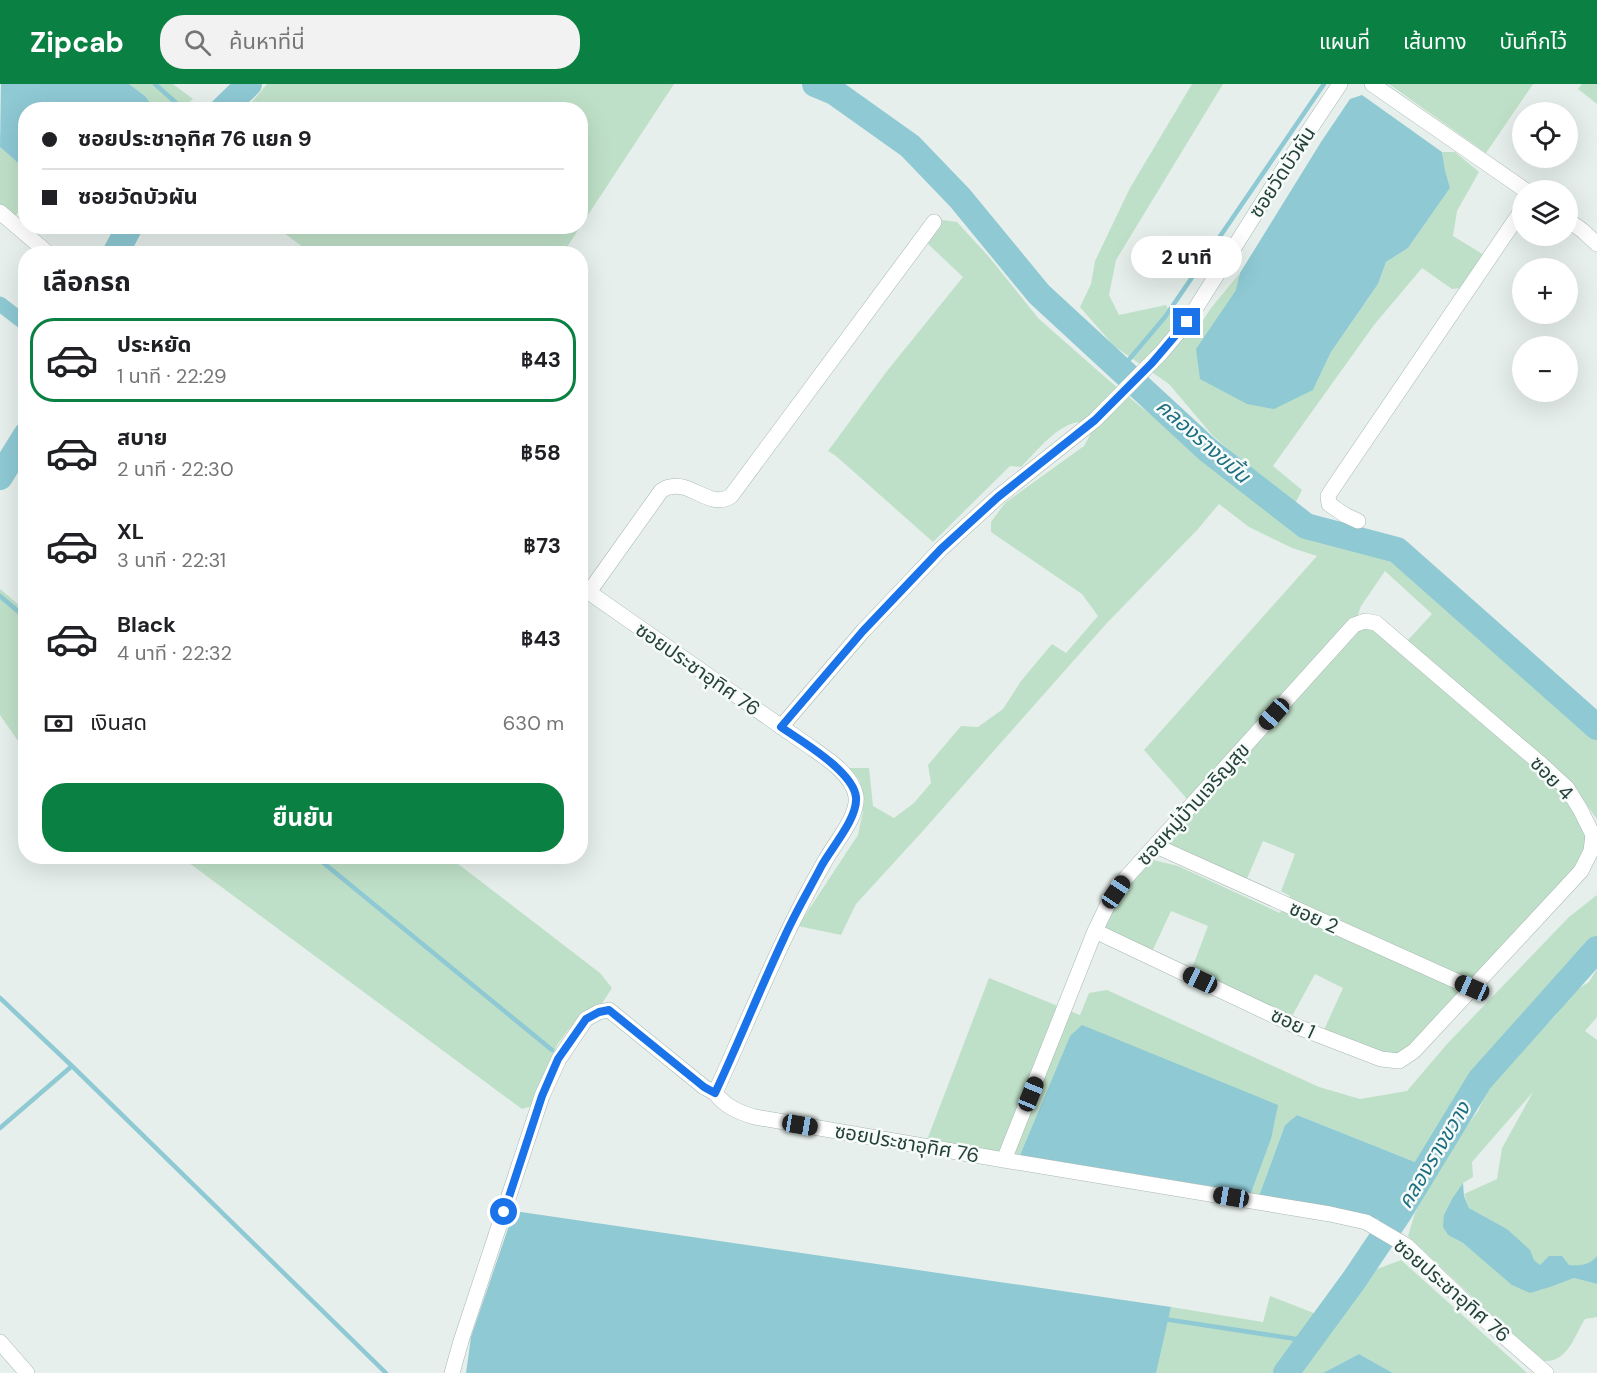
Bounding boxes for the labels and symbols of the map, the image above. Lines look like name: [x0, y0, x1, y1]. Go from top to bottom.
street label: ซอยวัดบัวผัน: [1243, 121, 1321, 223]
callout: 2 นาที: [1132, 235, 1242, 277]
route end: [1173, 308, 1200, 335]
water label: คลองรางขมิ้น: [1150, 393, 1257, 490]
street label: ซอยประชาอุทิศ 76: [631, 616, 765, 722]
car: [1255, 695, 1293, 733]
street label: ซอยหมู่บ้านเจริญสุข: [1131, 737, 1255, 871]
street label: ซอย 4: [1525, 750, 1579, 806]
car: [1098, 872, 1134, 912]
street label: ซอย 2: [1285, 895, 1343, 939]
car: [1180, 964, 1220, 996]
car: [1452, 972, 1492, 1004]
street label: ซอย 1: [1267, 1001, 1319, 1045]
car: [1016, 1074, 1046, 1114]
water label: คลองรางขวาง: [1391, 1095, 1478, 1214]
car: [781, 1113, 819, 1137]
street label: ซอยประชาอุทิศ 76: [833, 1117, 981, 1169]
car: [1212, 1185, 1250, 1209]
route start: [490, 1198, 517, 1225]
street label: ซอยประชาอุทิศ 76: [1388, 1232, 1516, 1348]

